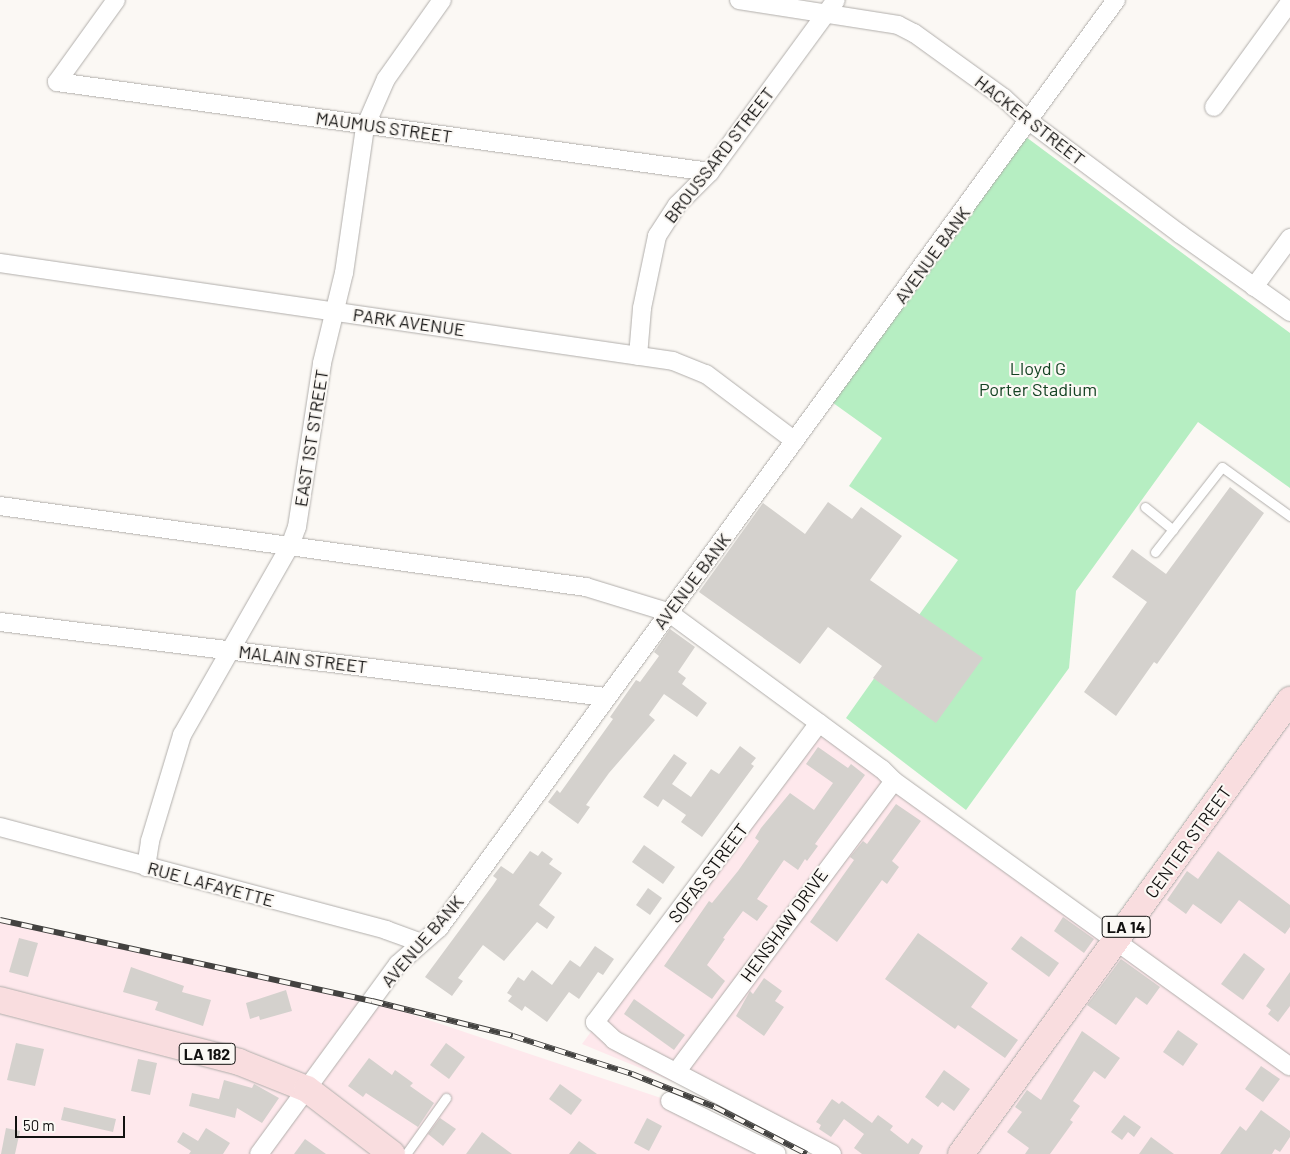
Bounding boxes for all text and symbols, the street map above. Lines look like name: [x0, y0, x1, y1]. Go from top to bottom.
street label: HACKER STREET: [971, 70, 1089, 170]
street label: BROUSSARD STREET: [659, 83, 779, 227]
street label: MAUMUS STREET: [314, 107, 454, 147]
street label: AVENUE BANK: [890, 202, 974, 308]
street label: PARK AVENUE: [352, 303, 466, 341]
park label: Lloyd G Porter Stadium: [979, 358, 1097, 400]
street label: EAST 1ST STREET: [289, 368, 333, 508]
street label: AVENUE BANK: [649, 529, 735, 633]
street label: MALAIN STREET: [237, 640, 369, 678]
street label: CENTER STREET: [1140, 782, 1236, 902]
street label: SOFAS STREET: [664, 819, 752, 927]
street label: RUE LAFAYETTE: [145, 857, 277, 911]
street label: HENSHAW DRIVE: [736, 864, 832, 986]
street label: AVENUE BANK: [376, 891, 468, 991]
road number: LA 14: [1101, 914, 1151, 940]
road number: LA 182: [178, 1040, 236, 1068]
scale bar: [18, 1106, 128, 1138]
text: 50 m: [23, 1116, 55, 1134]

